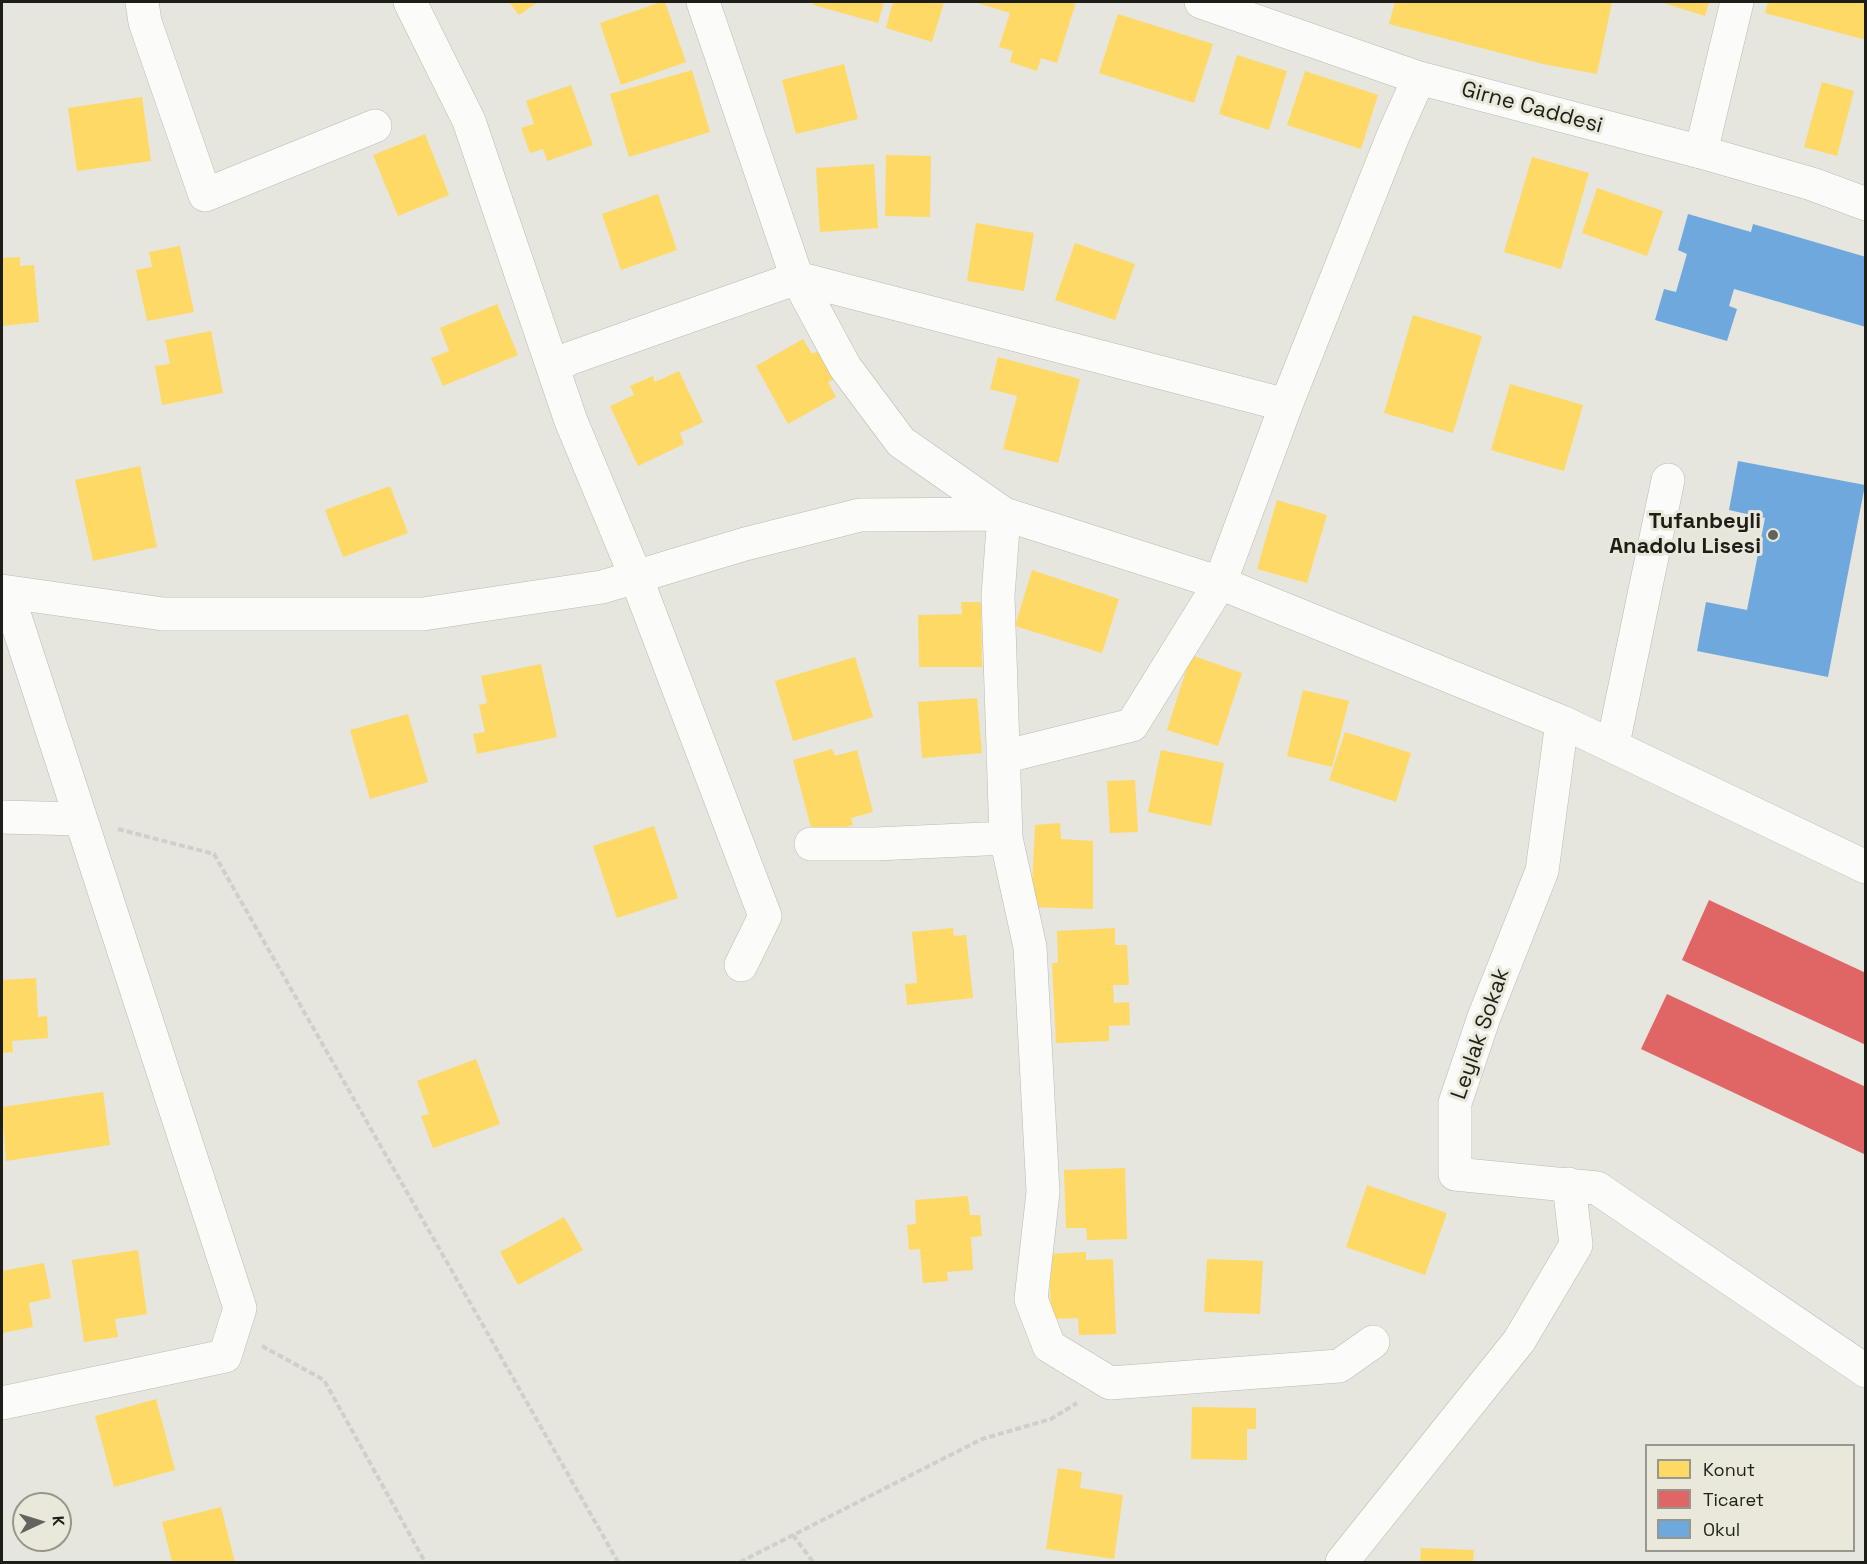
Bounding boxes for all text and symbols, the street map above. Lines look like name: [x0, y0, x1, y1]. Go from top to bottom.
street label: Girne Caddesi: [1458, 76, 1606, 140]
place label: Tufanbeyli Anadolu Lisesi: [1609, 509, 1761, 560]
marker: Tufanbeyli Anadolu Lisesi: [1766, 528, 1780, 542]
street label: Leylak Sokak: [1446, 965, 1516, 1103]
legend: [1645, 1444, 1855, 1552]
text: Konut: [1703, 1458, 1755, 1481]
text: Ticaret: [1703, 1488, 1764, 1511]
north arrow: [12, 1492, 72, 1552]
text: K: [48, 1515, 69, 1527]
text: Okul: [1703, 1518, 1740, 1541]

